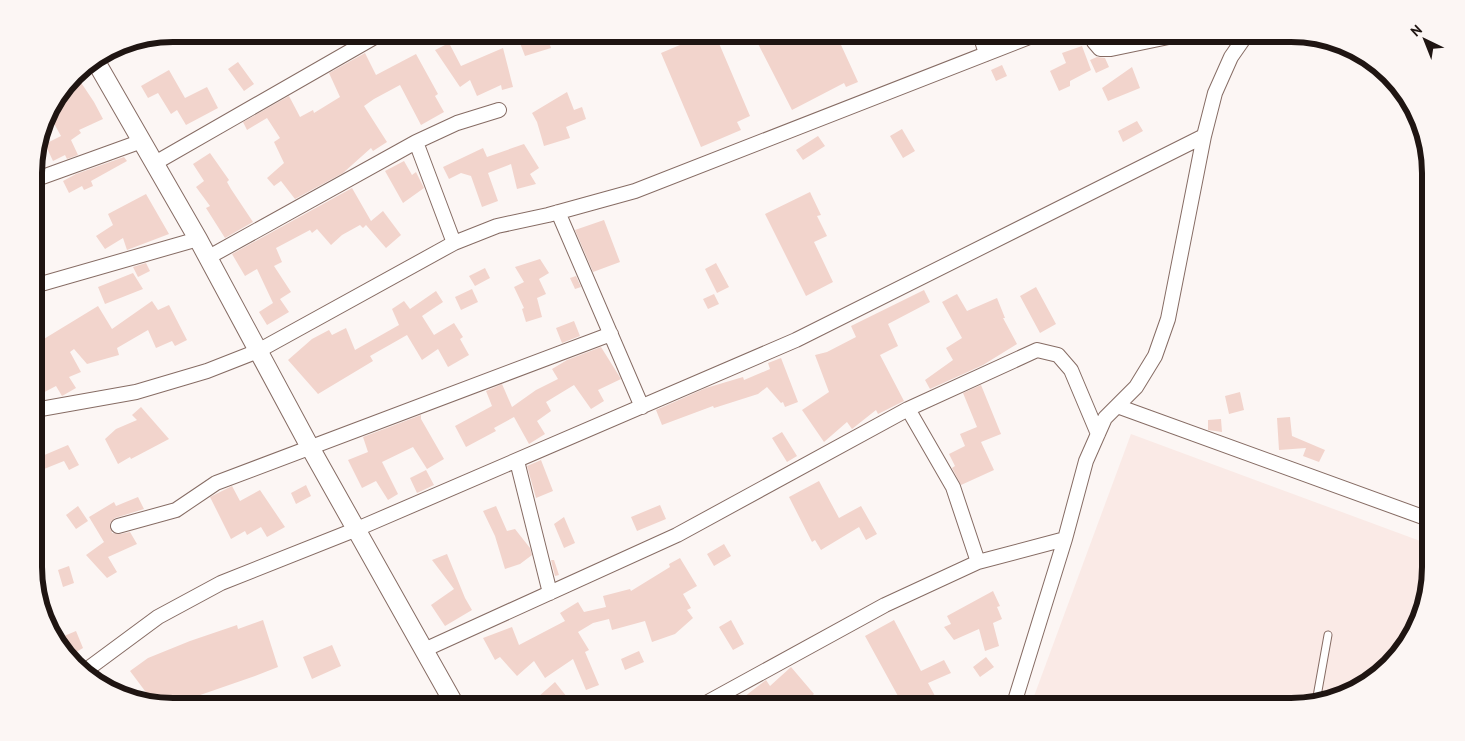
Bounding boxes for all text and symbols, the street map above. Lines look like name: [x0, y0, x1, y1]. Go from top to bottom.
north arrow: [1400, 15, 1450, 65]
text: N: [1407, 21, 1426, 40]

